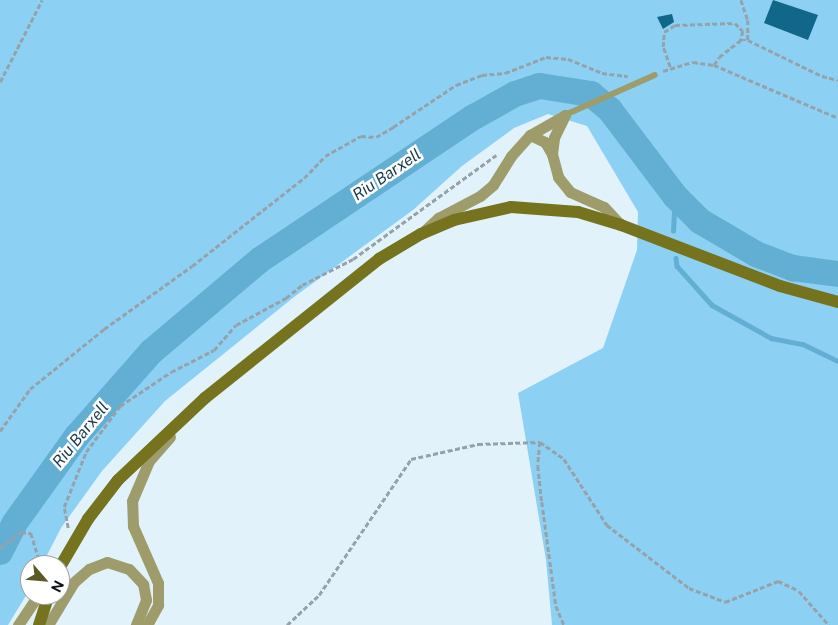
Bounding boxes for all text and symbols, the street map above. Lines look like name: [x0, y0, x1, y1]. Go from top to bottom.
water label: Riu Barxell: [349, 145, 425, 205]
water label: Riu Barxell: [49, 398, 113, 472]
north arrow: [20, 555, 70, 605]
text: N: [48, 578, 67, 595]

